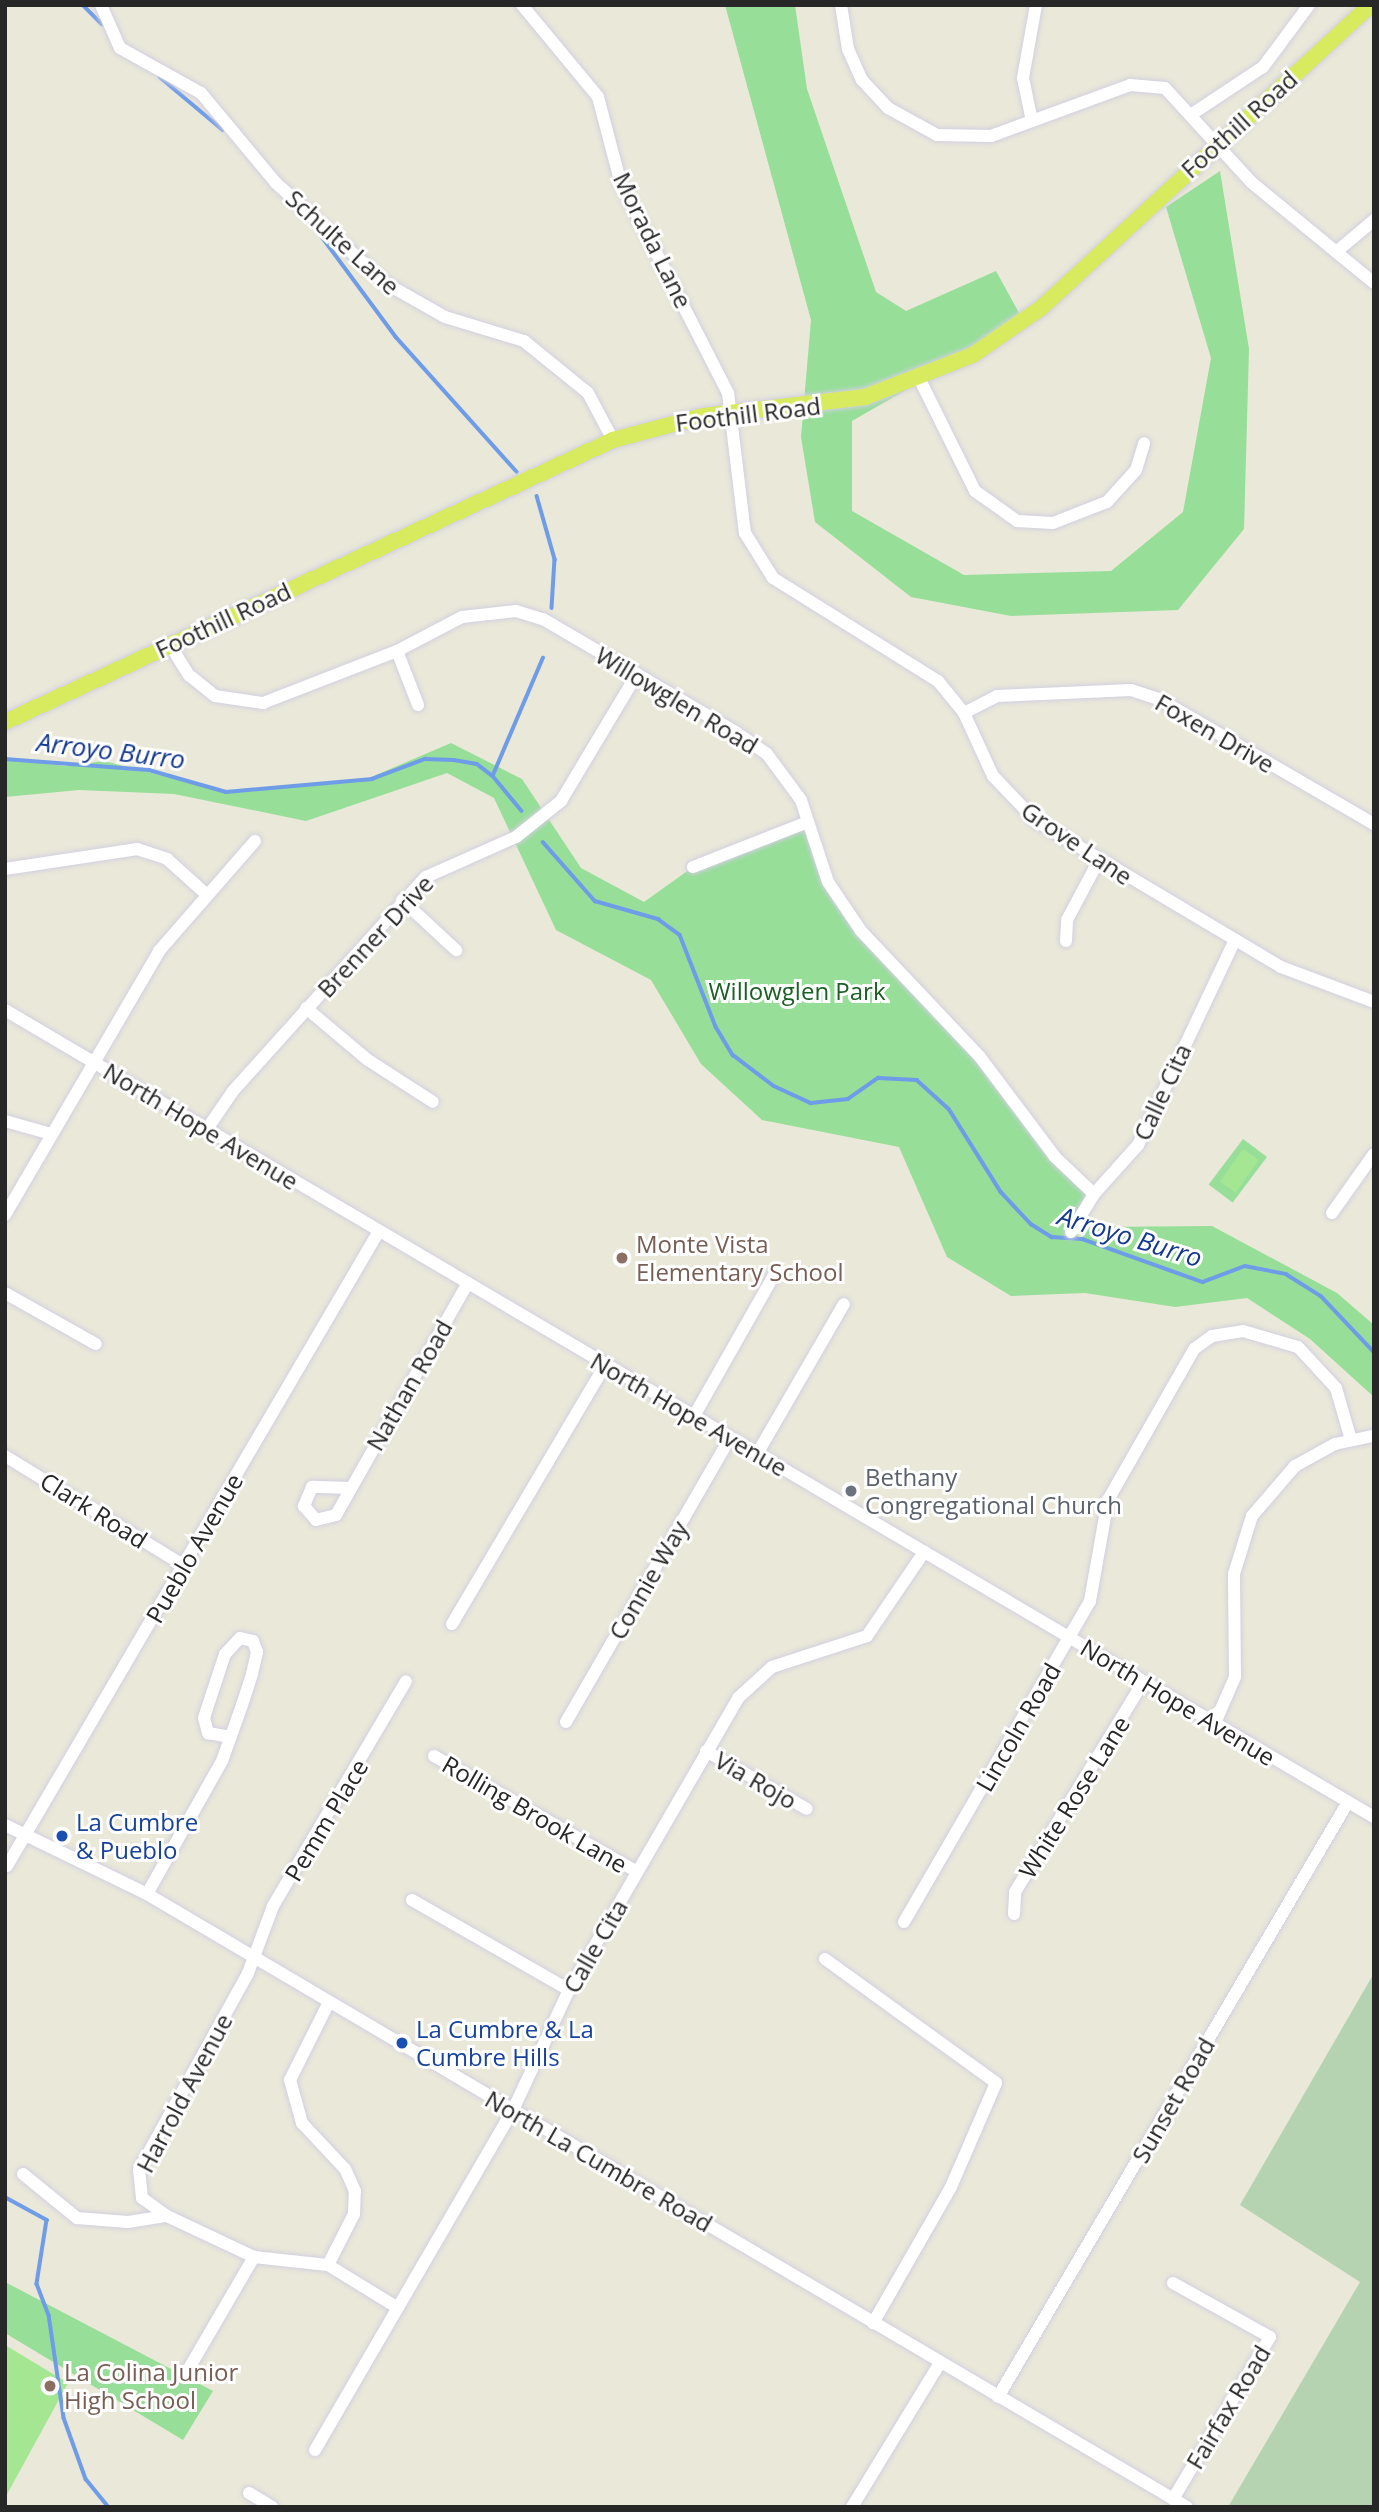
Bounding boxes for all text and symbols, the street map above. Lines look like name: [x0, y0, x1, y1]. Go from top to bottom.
street label: Foothill Road: [1175, 64, 1303, 184]
street label: Morada Lane: [608, 167, 698, 313]
street label: Schulte Lane: [280, 184, 406, 300]
street label: Foothill Road: [674, 391, 822, 437]
street label: Foothill Road: [151, 576, 295, 664]
street label: Willowglen Road: [591, 640, 763, 760]
street label: Foxen Drive: [1150, 687, 1280, 779]
water label: Arroyo Burro: [35, 726, 187, 776]
street label: Grove Lane: [1016, 795, 1138, 891]
street label: Brenner Drive: [311, 869, 439, 1003]
park label: Willowglen Park: [708, 977, 886, 1005]
street label: Calle Cita: [1127, 1039, 1197, 1145]
street label: North Hope Avenue: [98, 1057, 304, 1195]
water label: Arroyo Burro: [1054, 1200, 1206, 1274]
place label: Monte Vista Elementary School: [636, 1230, 844, 1286]
marker: Monte Vista Elementary School: [614, 1250, 630, 1266]
street label: Nathan Road: [360, 1314, 458, 1456]
street label: North Hope Avenue: [586, 1346, 792, 1482]
place label: Bethany Congregational Church: [865, 1463, 1122, 1519]
street label: Clark Road: [35, 1466, 153, 1554]
street label: Pueblo Avenue: [140, 1468, 248, 1628]
marker: Bethany Congregational Church: [843, 1483, 859, 1499]
street label: Connie Way: [602, 1516, 694, 1644]
street label: North Hope Avenue: [1075, 1633, 1281, 1771]
street label: Lincoln Road: [970, 1658, 1066, 1796]
street label: White Rose Lane: [1013, 1711, 1135, 1883]
street label: Via Rojo: [710, 1745, 802, 1815]
street label: Rolling Brook Lane: [438, 1749, 632, 1879]
street label: Pemm Place: [278, 1754, 374, 1886]
place label: La Cumbre & Pueblo: [76, 1808, 198, 1864]
marker: La Cumbre & Pueblo: [54, 1828, 70, 1844]
street label: Calle Cita: [557, 1894, 633, 1998]
street label: Harrold Avenue: [130, 2009, 238, 2177]
place label: La Cumbre & La Cumbre Hills: [416, 2015, 594, 2071]
street label: Sunset Road: [1126, 2032, 1220, 2168]
marker: La Cumbre & La Cumbre Hills: [394, 2035, 410, 2051]
street label: North La Cumbre Road: [480, 2084, 718, 2238]
street label: Fairfax Road: [1180, 2340, 1276, 2474]
place label: La Colina Junior High School: [64, 2358, 238, 2414]
marker: La Colina Junior High School: [42, 2378, 58, 2394]

